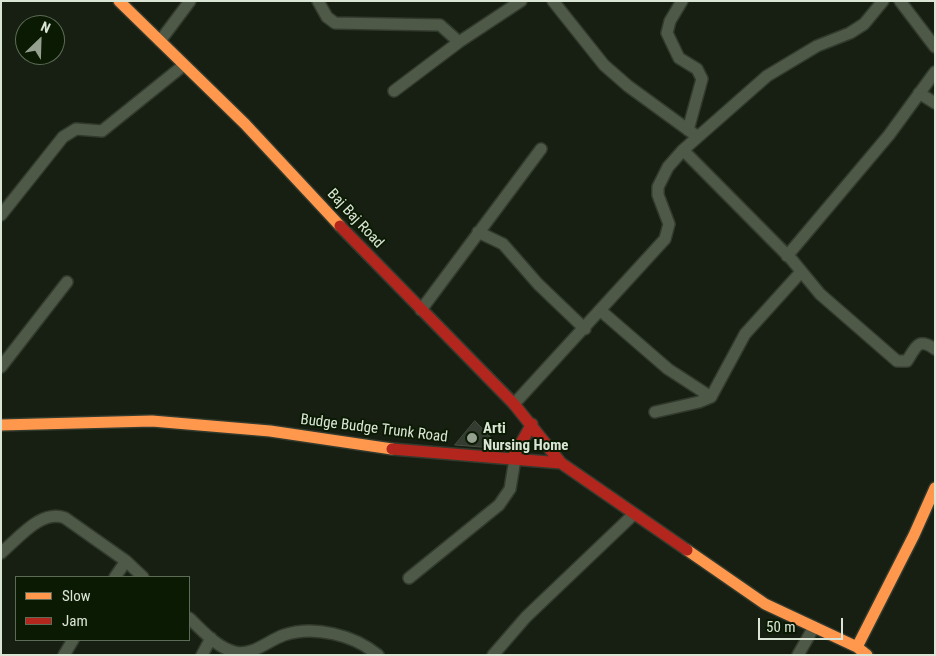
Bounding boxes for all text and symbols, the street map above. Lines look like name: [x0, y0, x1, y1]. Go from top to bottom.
north arrow: [15, 15, 65, 65]
text: N: [39, 18, 53, 36]
street label: Baj Baj Road: [323, 186, 387, 252]
street label: Budge Budge Trunk Road: [299, 411, 449, 447]
place label: Arti Nursing Home: [483, 420, 568, 455]
marker: Arti Nursing Home: [465, 431, 479, 445]
legend: [15, 576, 190, 641]
text: Slow: [62, 587, 91, 605]
scale bar: [761, 608, 846, 640]
text: Jam: [62, 612, 88, 630]
text: 50 m: [766, 618, 796, 636]

